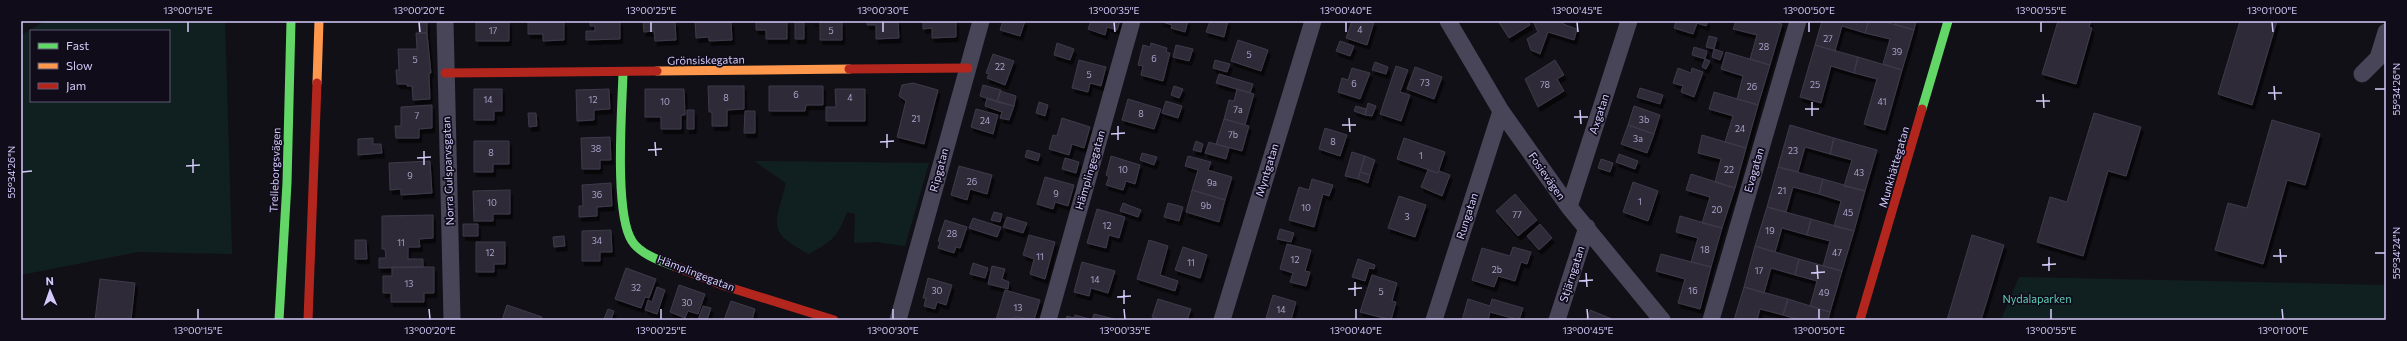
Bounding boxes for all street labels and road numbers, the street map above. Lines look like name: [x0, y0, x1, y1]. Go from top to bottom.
street label: Grönsiskegatan: [667, 52, 745, 67]
street label: Axgatan: [1586, 92, 1611, 136]
street label: Norra Gulsparvsgatan: [439, 116, 456, 226]
street label: Munkhättegatan: [1876, 125, 1911, 209]
street label: Trelleborgsvägen: [267, 127, 282, 213]
street label: Hämplingegatan: [1072, 129, 1107, 211]
street label: Myntgatan: [1252, 142, 1281, 198]
street label: Evagatan: [1741, 146, 1766, 194]
street label: Ripgatan: [926, 147, 951, 193]
street label: Fosievägen: [1526, 149, 1569, 202]
street label: Rungatan: [1453, 191, 1480, 241]
street label: Stjärngatan: [1556, 244, 1587, 304]
street label: Hämplingegatan: [656, 252, 737, 293]

